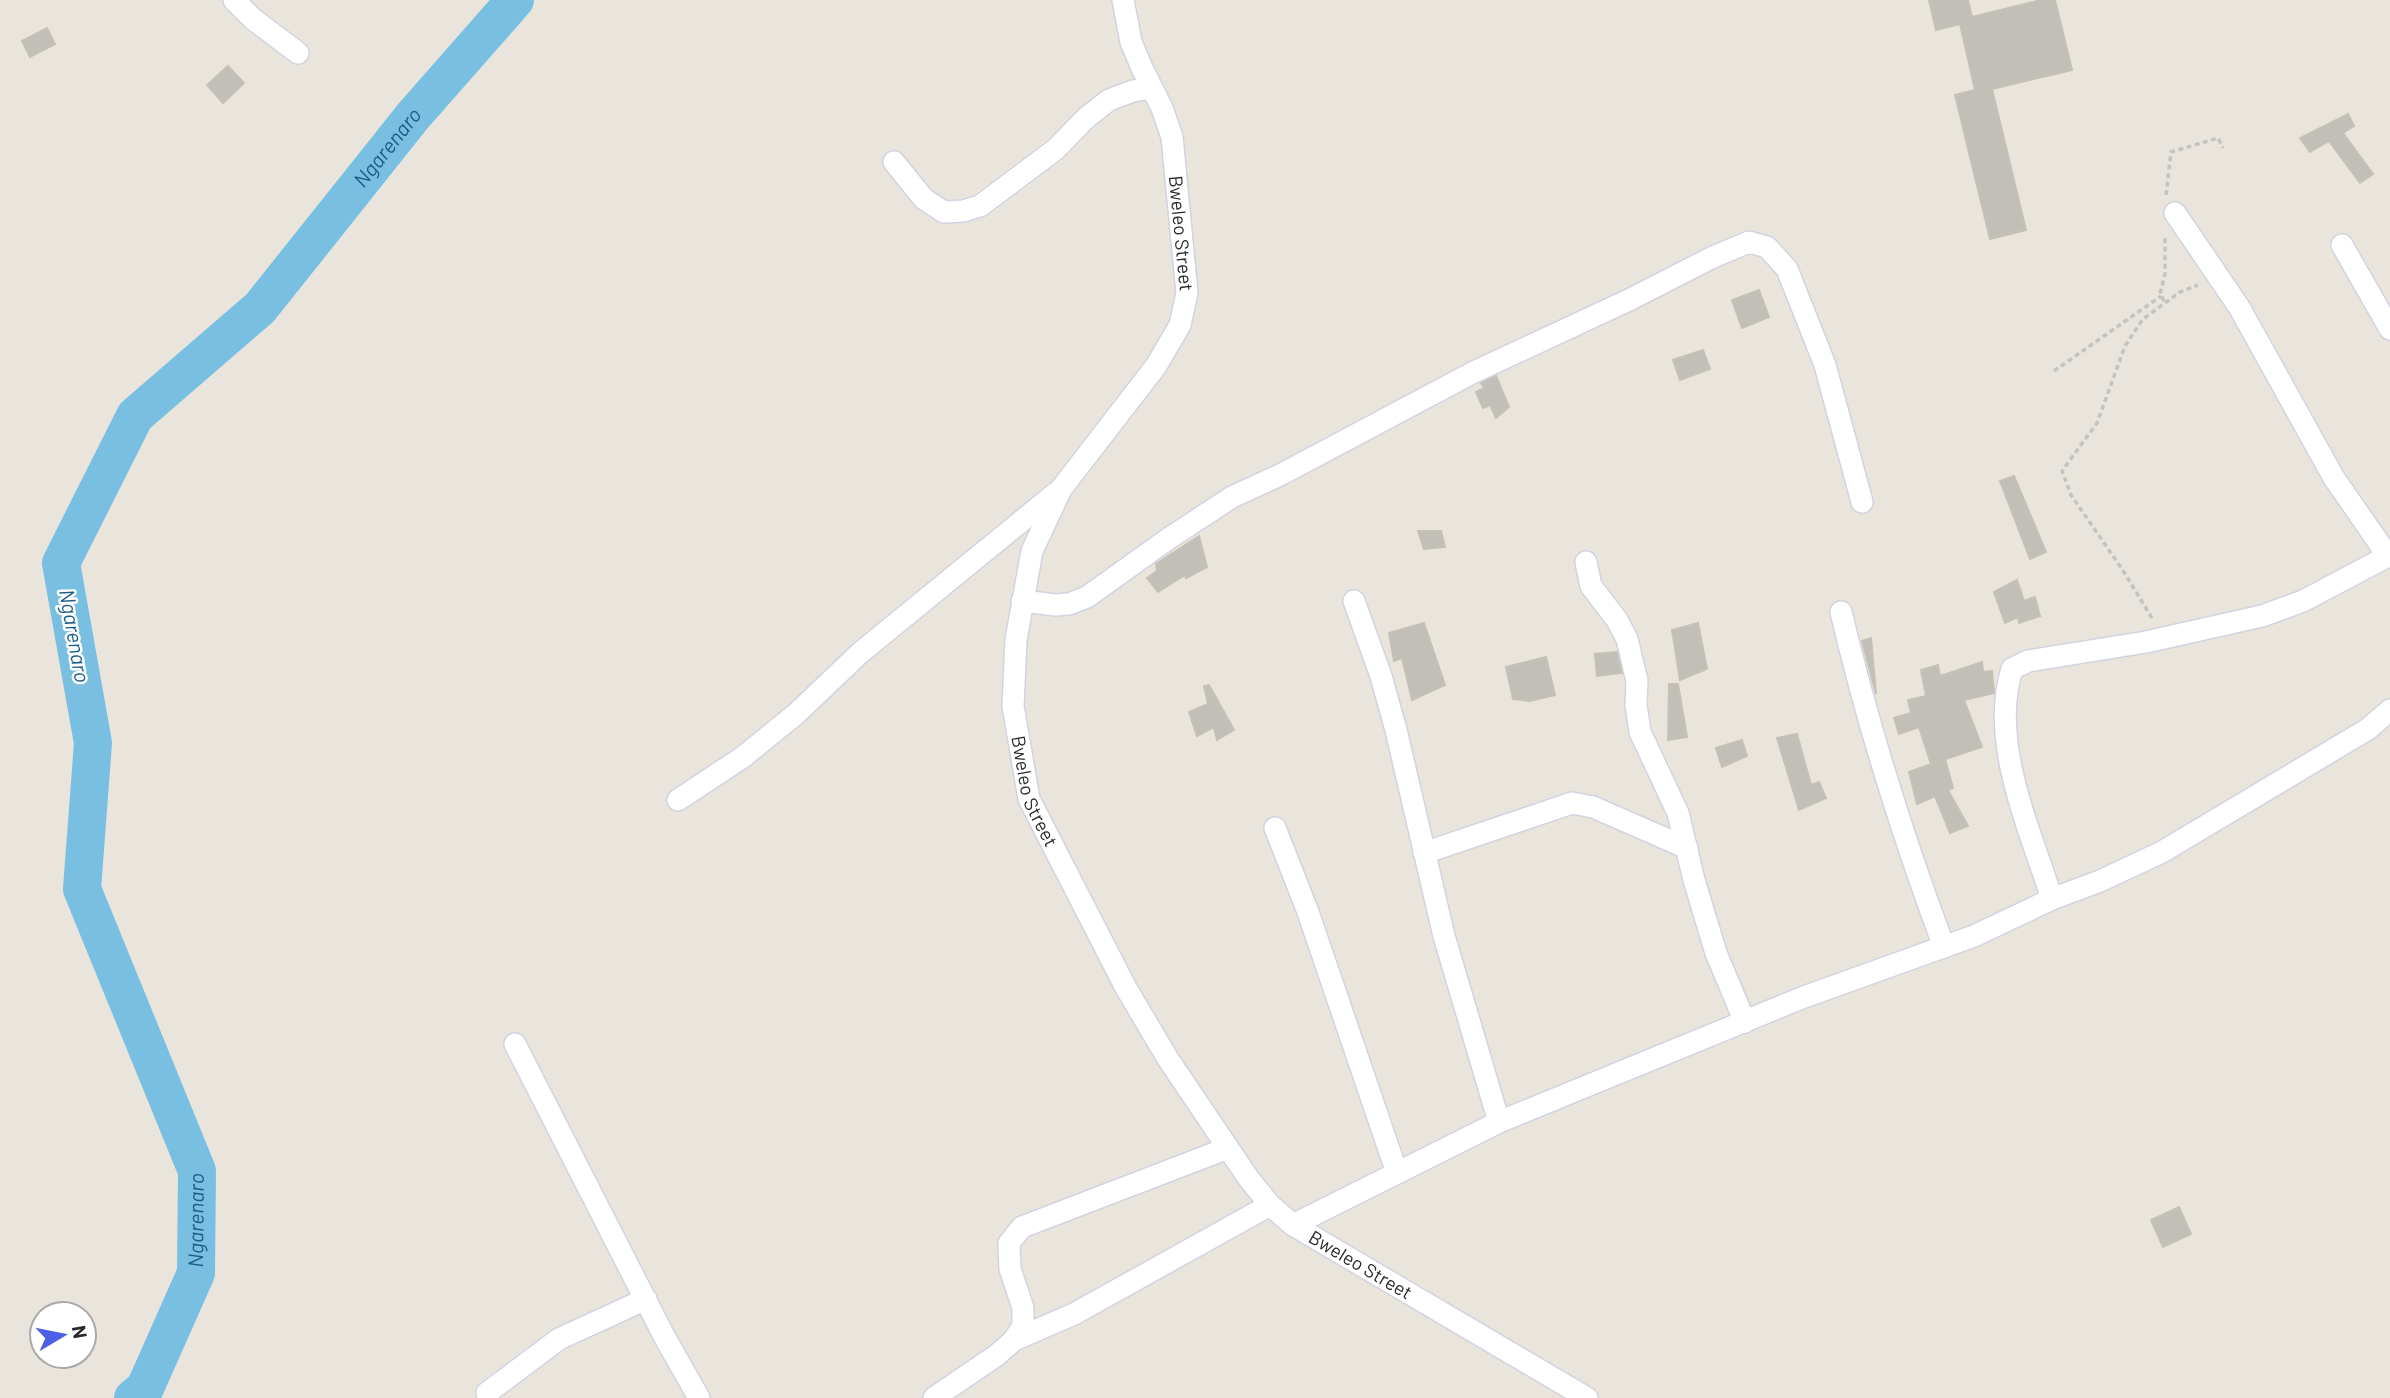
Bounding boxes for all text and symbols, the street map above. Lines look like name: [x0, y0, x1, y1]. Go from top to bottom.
water label: Ngarenaro: [347, 102, 426, 191]
street label: Bweleo Street: [1165, 174, 1199, 292]
water label: Ngarenaro: [55, 587, 96, 684]
street label: Bweleo Street: [1007, 734, 1063, 850]
water label: Ngarenaro: [182, 1173, 208, 1268]
street label: Bweleo Street: [1305, 1225, 1417, 1304]
north arrow: [28, 1300, 98, 1370]
text: N: [68, 1324, 93, 1340]

